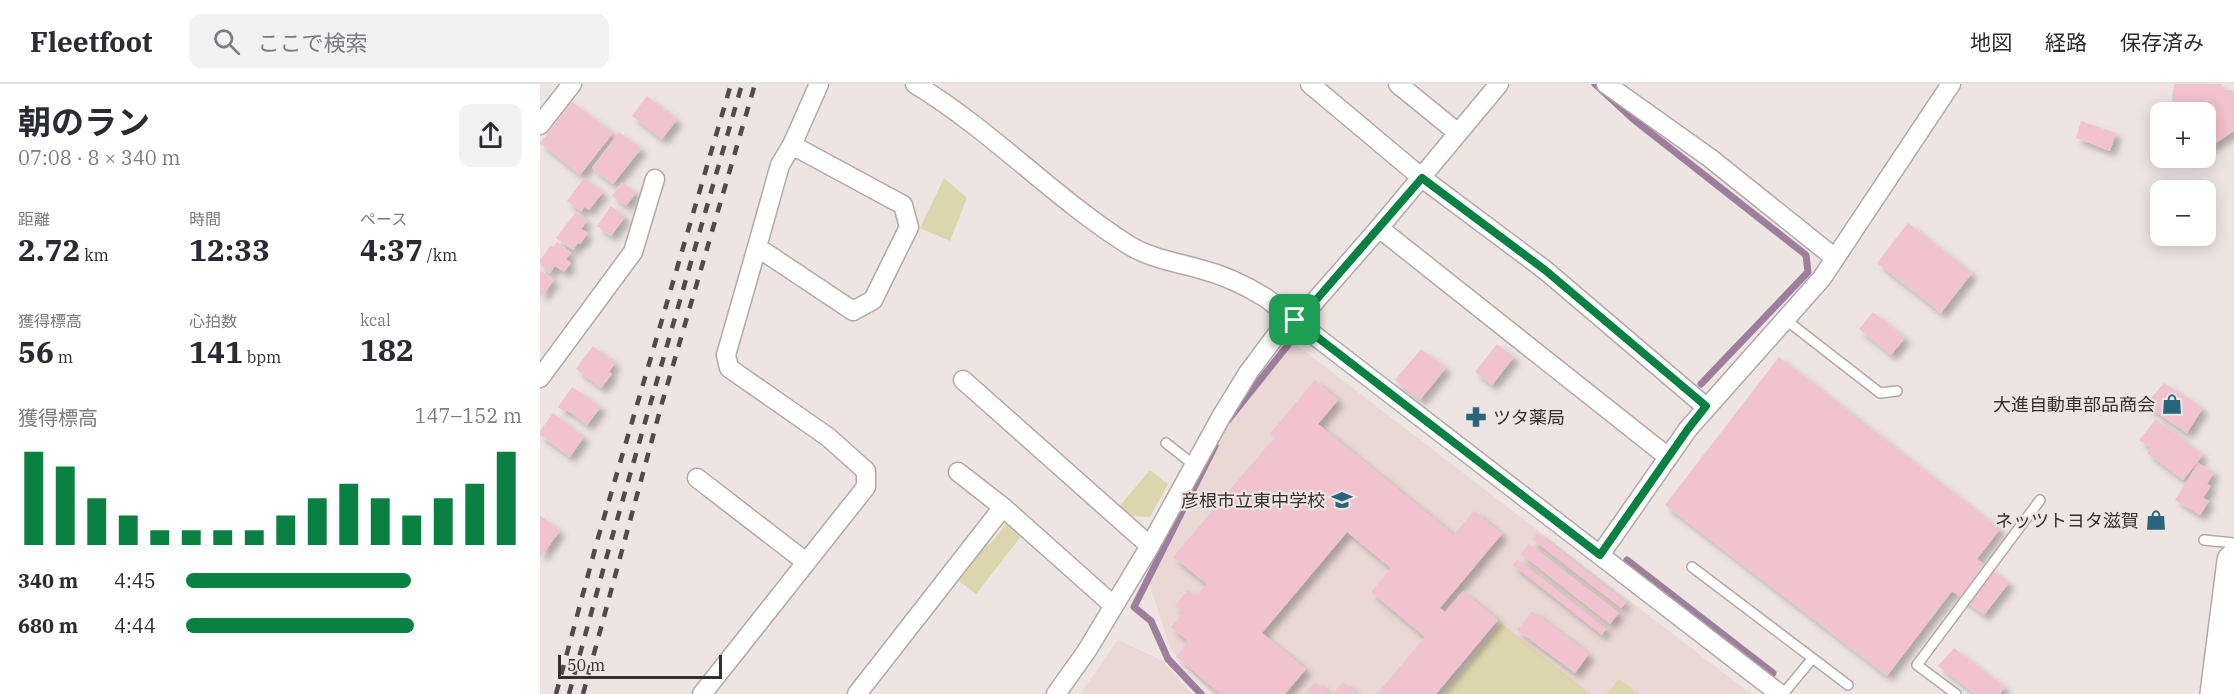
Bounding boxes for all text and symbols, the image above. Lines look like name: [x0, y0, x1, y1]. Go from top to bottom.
search box: [189, 14, 609, 68]
text: Fleetfoot: [30, 23, 153, 60]
icon: search: [210, 25, 243, 58]
text: ここで検索: [258, 28, 368, 57]
text: 地図: [1970, 28, 2012, 56]
text: 経路: [2045, 28, 2087, 56]
text: 保存済み: [2120, 28, 2204, 56]
text: 朝のラン: [18, 100, 150, 143]
map controls: [2150, 102, 2216, 246]
button: +: [2150, 102, 2216, 168]
button: share: [459, 104, 522, 167]
text: 07:08 · 8 × 340 m: [18, 144, 181, 171]
button: −: [2150, 180, 2216, 246]
text: 距離: [18, 209, 50, 229]
text: 時間: [189, 209, 221, 229]
text: ペース: [360, 209, 407, 229]
text: 2.72: [18, 230, 80, 269]
text: 12:33: [189, 230, 270, 269]
text: 4:37: [360, 230, 423, 269]
text: km: [80, 245, 109, 265]
text: /km: [423, 245, 457, 265]
pin: [1269, 294, 1320, 345]
icon: arrive: [1278, 303, 1311, 336]
text: kcal: [360, 310, 391, 330]
text: 獲得標高: [18, 311, 82, 331]
text: 心拍数: [189, 311, 237, 331]
text: 182: [360, 330, 414, 369]
text: 56: [18, 332, 54, 371]
text: 141: [189, 332, 243, 371]
text: m: [54, 347, 73, 367]
text: bpm: [243, 347, 281, 367]
shop icon: 大進自動車部品商会: [2160, 392, 2184, 416]
place label: 大進自動車部品商会: [1993, 393, 2155, 416]
text: 147–152 m: [415, 402, 522, 429]
text: 獲得標高: [18, 404, 98, 431]
pharmacy icon: ツタ薬局: [1464, 405, 1488, 429]
place label: ツタ薬局: [1493, 406, 1565, 429]
school or university icon: 彦根市立東中学校: [1330, 488, 1354, 512]
place label: 彦根市立東中学校: [1181, 489, 1325, 512]
shop icon: ネッツトヨタ滋賀: [2144, 508, 2168, 532]
place label: ネッツトヨタ滋賀: [1995, 509, 2139, 532]
text: 340 m: [18, 567, 78, 594]
text: 4:45: [114, 567, 156, 594]
text: 680 m: [18, 612, 78, 639]
text: 4:44: [114, 612, 156, 639]
scale bar: [558, 652, 722, 680]
text: 50 m: [567, 655, 605, 675]

